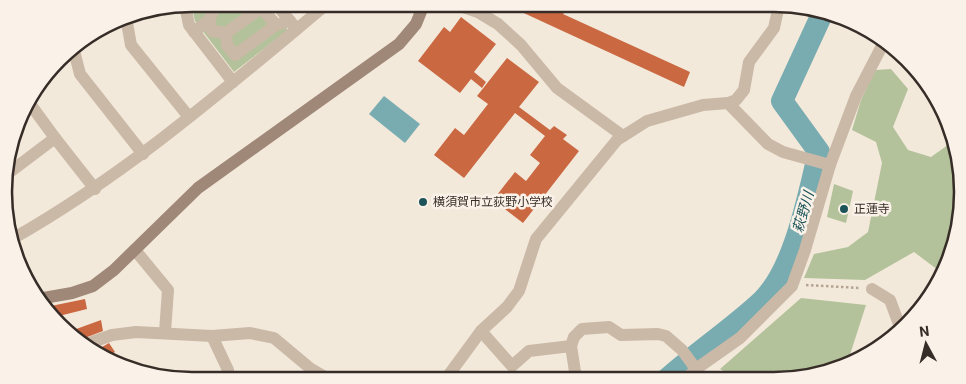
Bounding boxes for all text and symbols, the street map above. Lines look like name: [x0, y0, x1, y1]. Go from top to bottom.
water label: 萩野川: [790, 188, 817, 234]
place label: 横須賀市立荻野小学校: [433, 195, 553, 209]
marker: 横須賀市立荻野小学校: [417, 196, 429, 208]
place label: 正蓮寺: [854, 202, 890, 216]
marker: 正蓮寺: [838, 203, 850, 215]
north arrow: [901, 319, 951, 369]
text: N: [919, 323, 930, 340]

